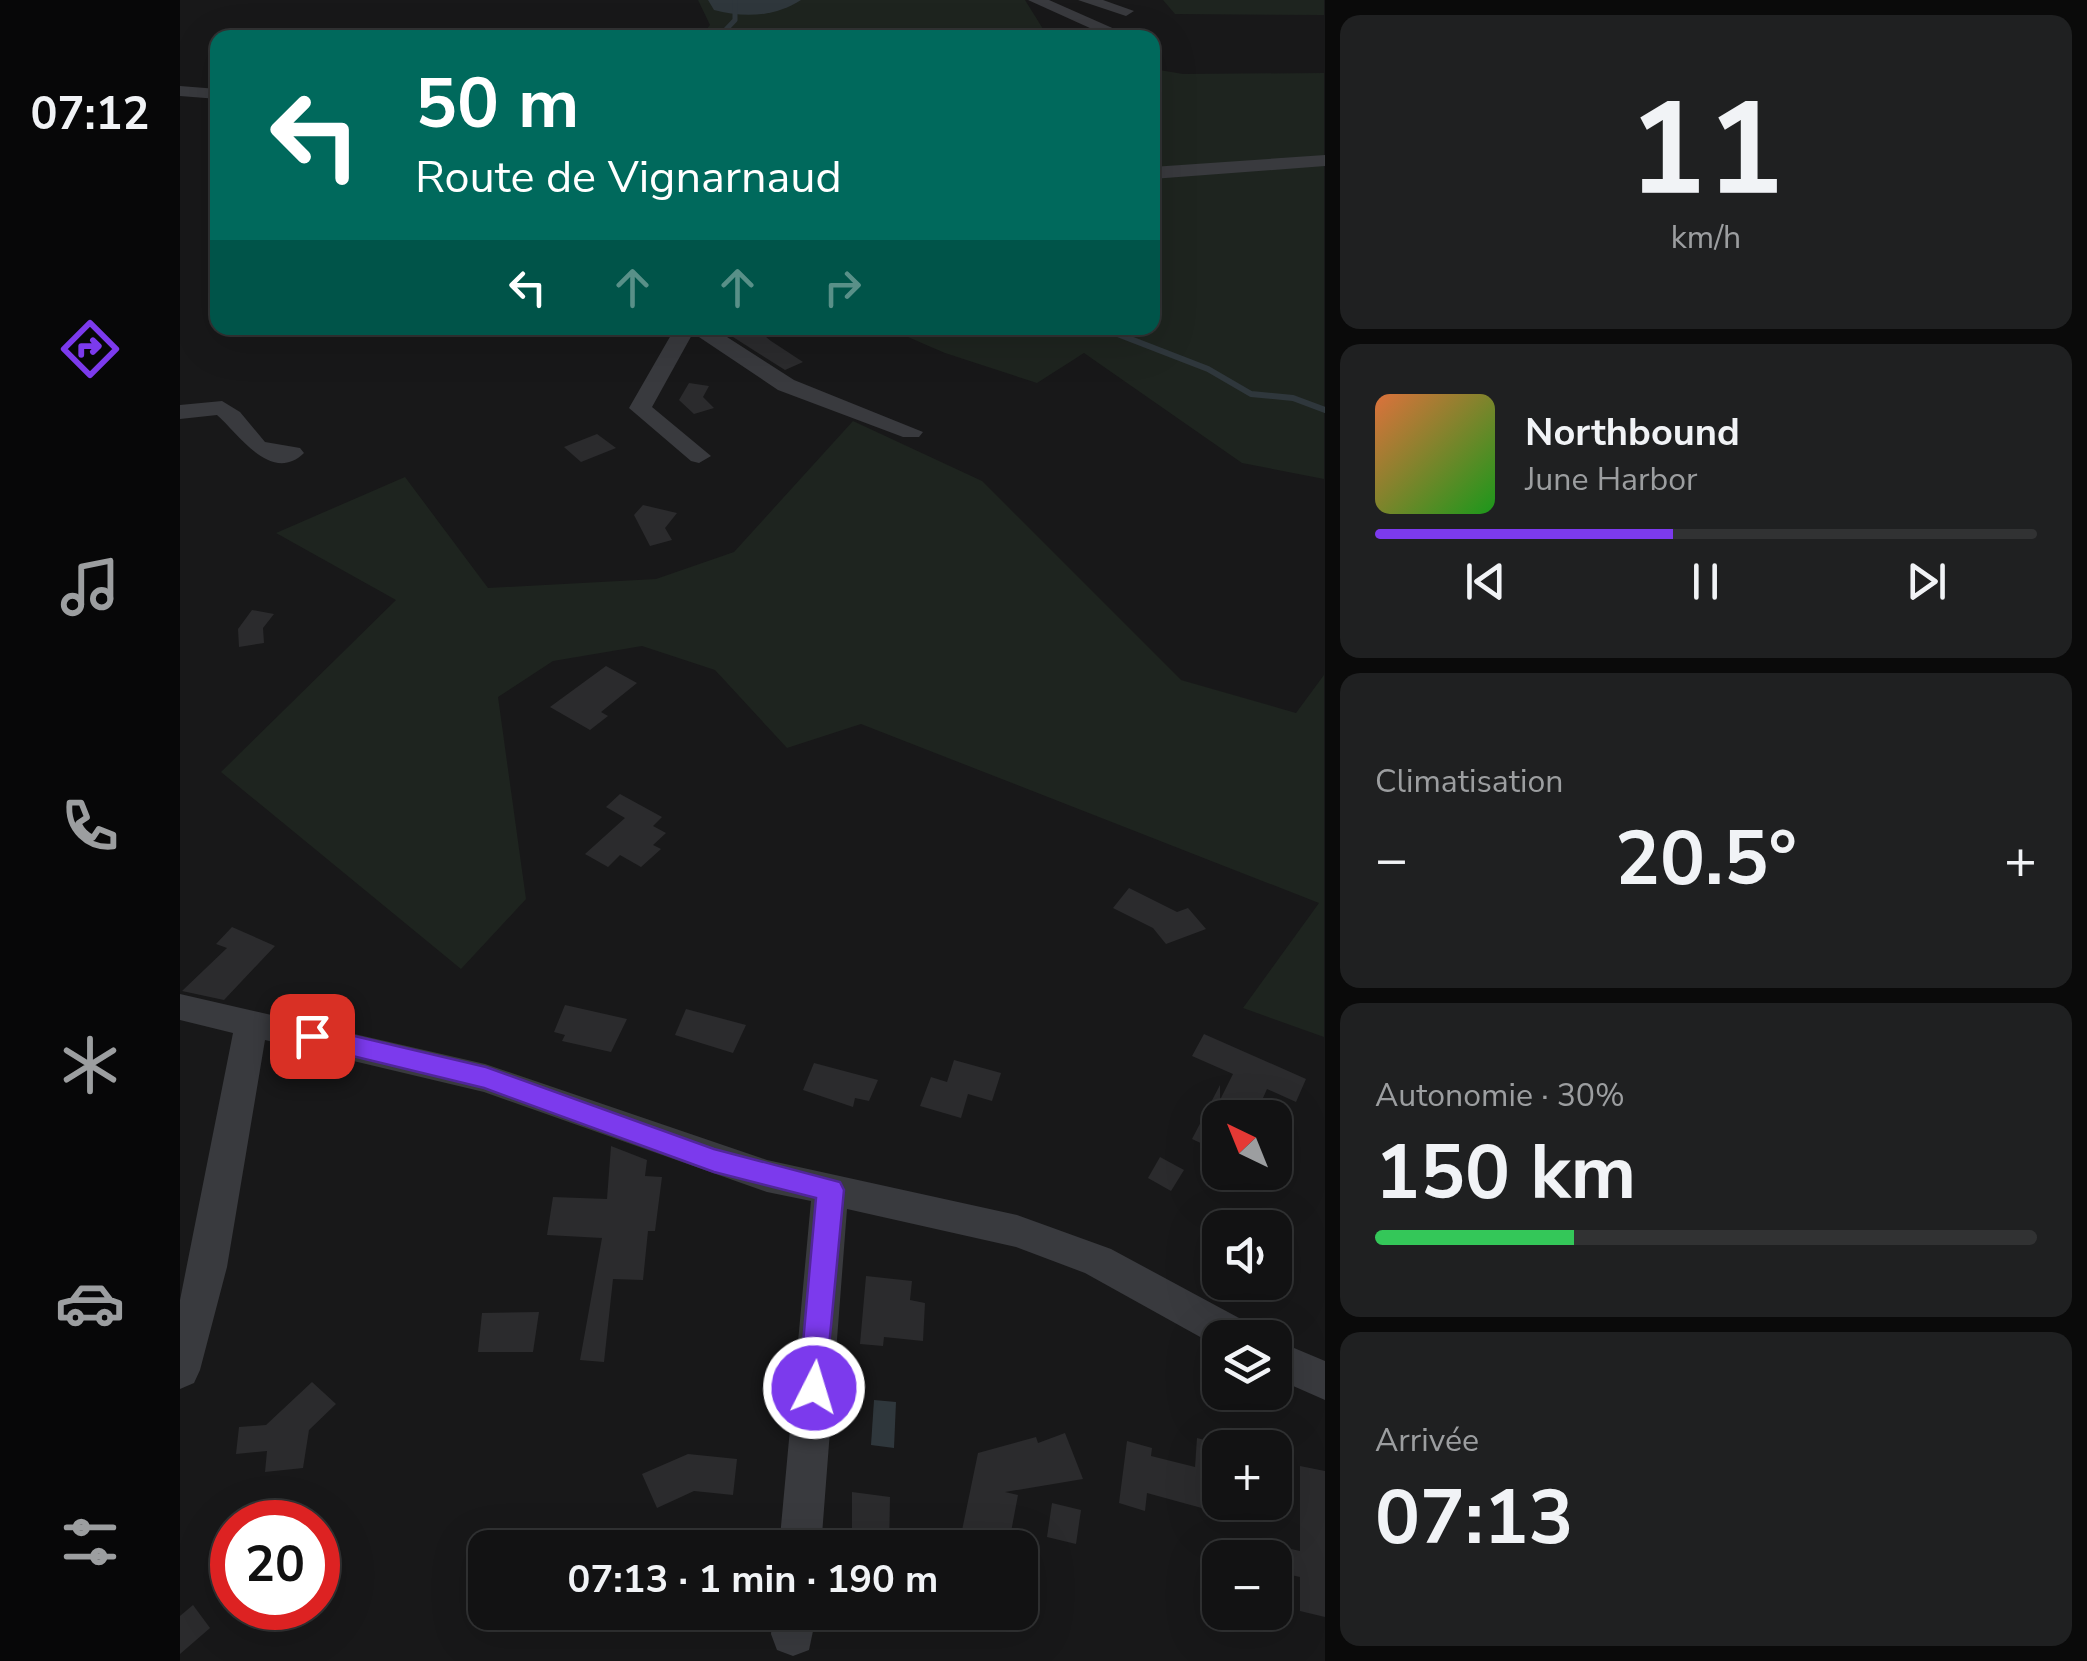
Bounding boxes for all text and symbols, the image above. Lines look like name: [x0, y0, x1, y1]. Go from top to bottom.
text: 50 m: [415, 56, 579, 152]
text: 11: [1628, 62, 1784, 239]
icon: left: [250, 70, 380, 200]
text: 07:12: [30, 84, 150, 145]
text: Route de Vignarnaud: [415, 147, 842, 208]
text: km/h: [1671, 216, 1741, 259]
icon: left: [500, 260, 555, 315]
icon: ahead: [605, 260, 660, 315]
icon: ahead: [710, 260, 765, 315]
icon: right: [815, 260, 870, 315]
icon: directions: [55, 314, 125, 384]
text: Northbound: [1525, 407, 1740, 458]
text: June Harbor: [1525, 458, 1697, 501]
icon: music: [55, 552, 125, 622]
icon: previous: [1458, 554, 1513, 609]
icon: pause: [1678, 554, 1733, 609]
icon: next: [1899, 554, 1954, 609]
text: Climatisation: [1375, 760, 1563, 803]
icon: phone: [55, 791, 125, 861]
text: 20.5°: [1615, 808, 1797, 910]
text: −: [1375, 822, 1408, 897]
text: +: [2004, 822, 2037, 897]
pin: [270, 994, 355, 1079]
icon: arrive: [285, 1009, 340, 1064]
icon: climate: [55, 1030, 125, 1100]
text: Autonomie · 30%: [1375, 1074, 1625, 1117]
north arrow: [1202, 1100, 1292, 1190]
map controls: [1202, 1100, 1292, 1630]
text: 150 km: [1375, 1122, 1636, 1224]
button: sound: [1202, 1210, 1292, 1300]
icon: car: [55, 1268, 125, 1338]
button: layers: [1202, 1320, 1292, 1410]
position arrow: [762, 1336, 866, 1440]
text: Arrivée: [1375, 1419, 1479, 1462]
button: +: [1202, 1430, 1292, 1520]
text: 07:13: [1375, 1467, 1574, 1569]
speed limit sign: 20: [210, 1500, 340, 1630]
icon: filters: [55, 1507, 125, 1577]
button: −: [1202, 1540, 1292, 1630]
text: 07:13 · 1 min · 190 m: [568, 1554, 938, 1605]

